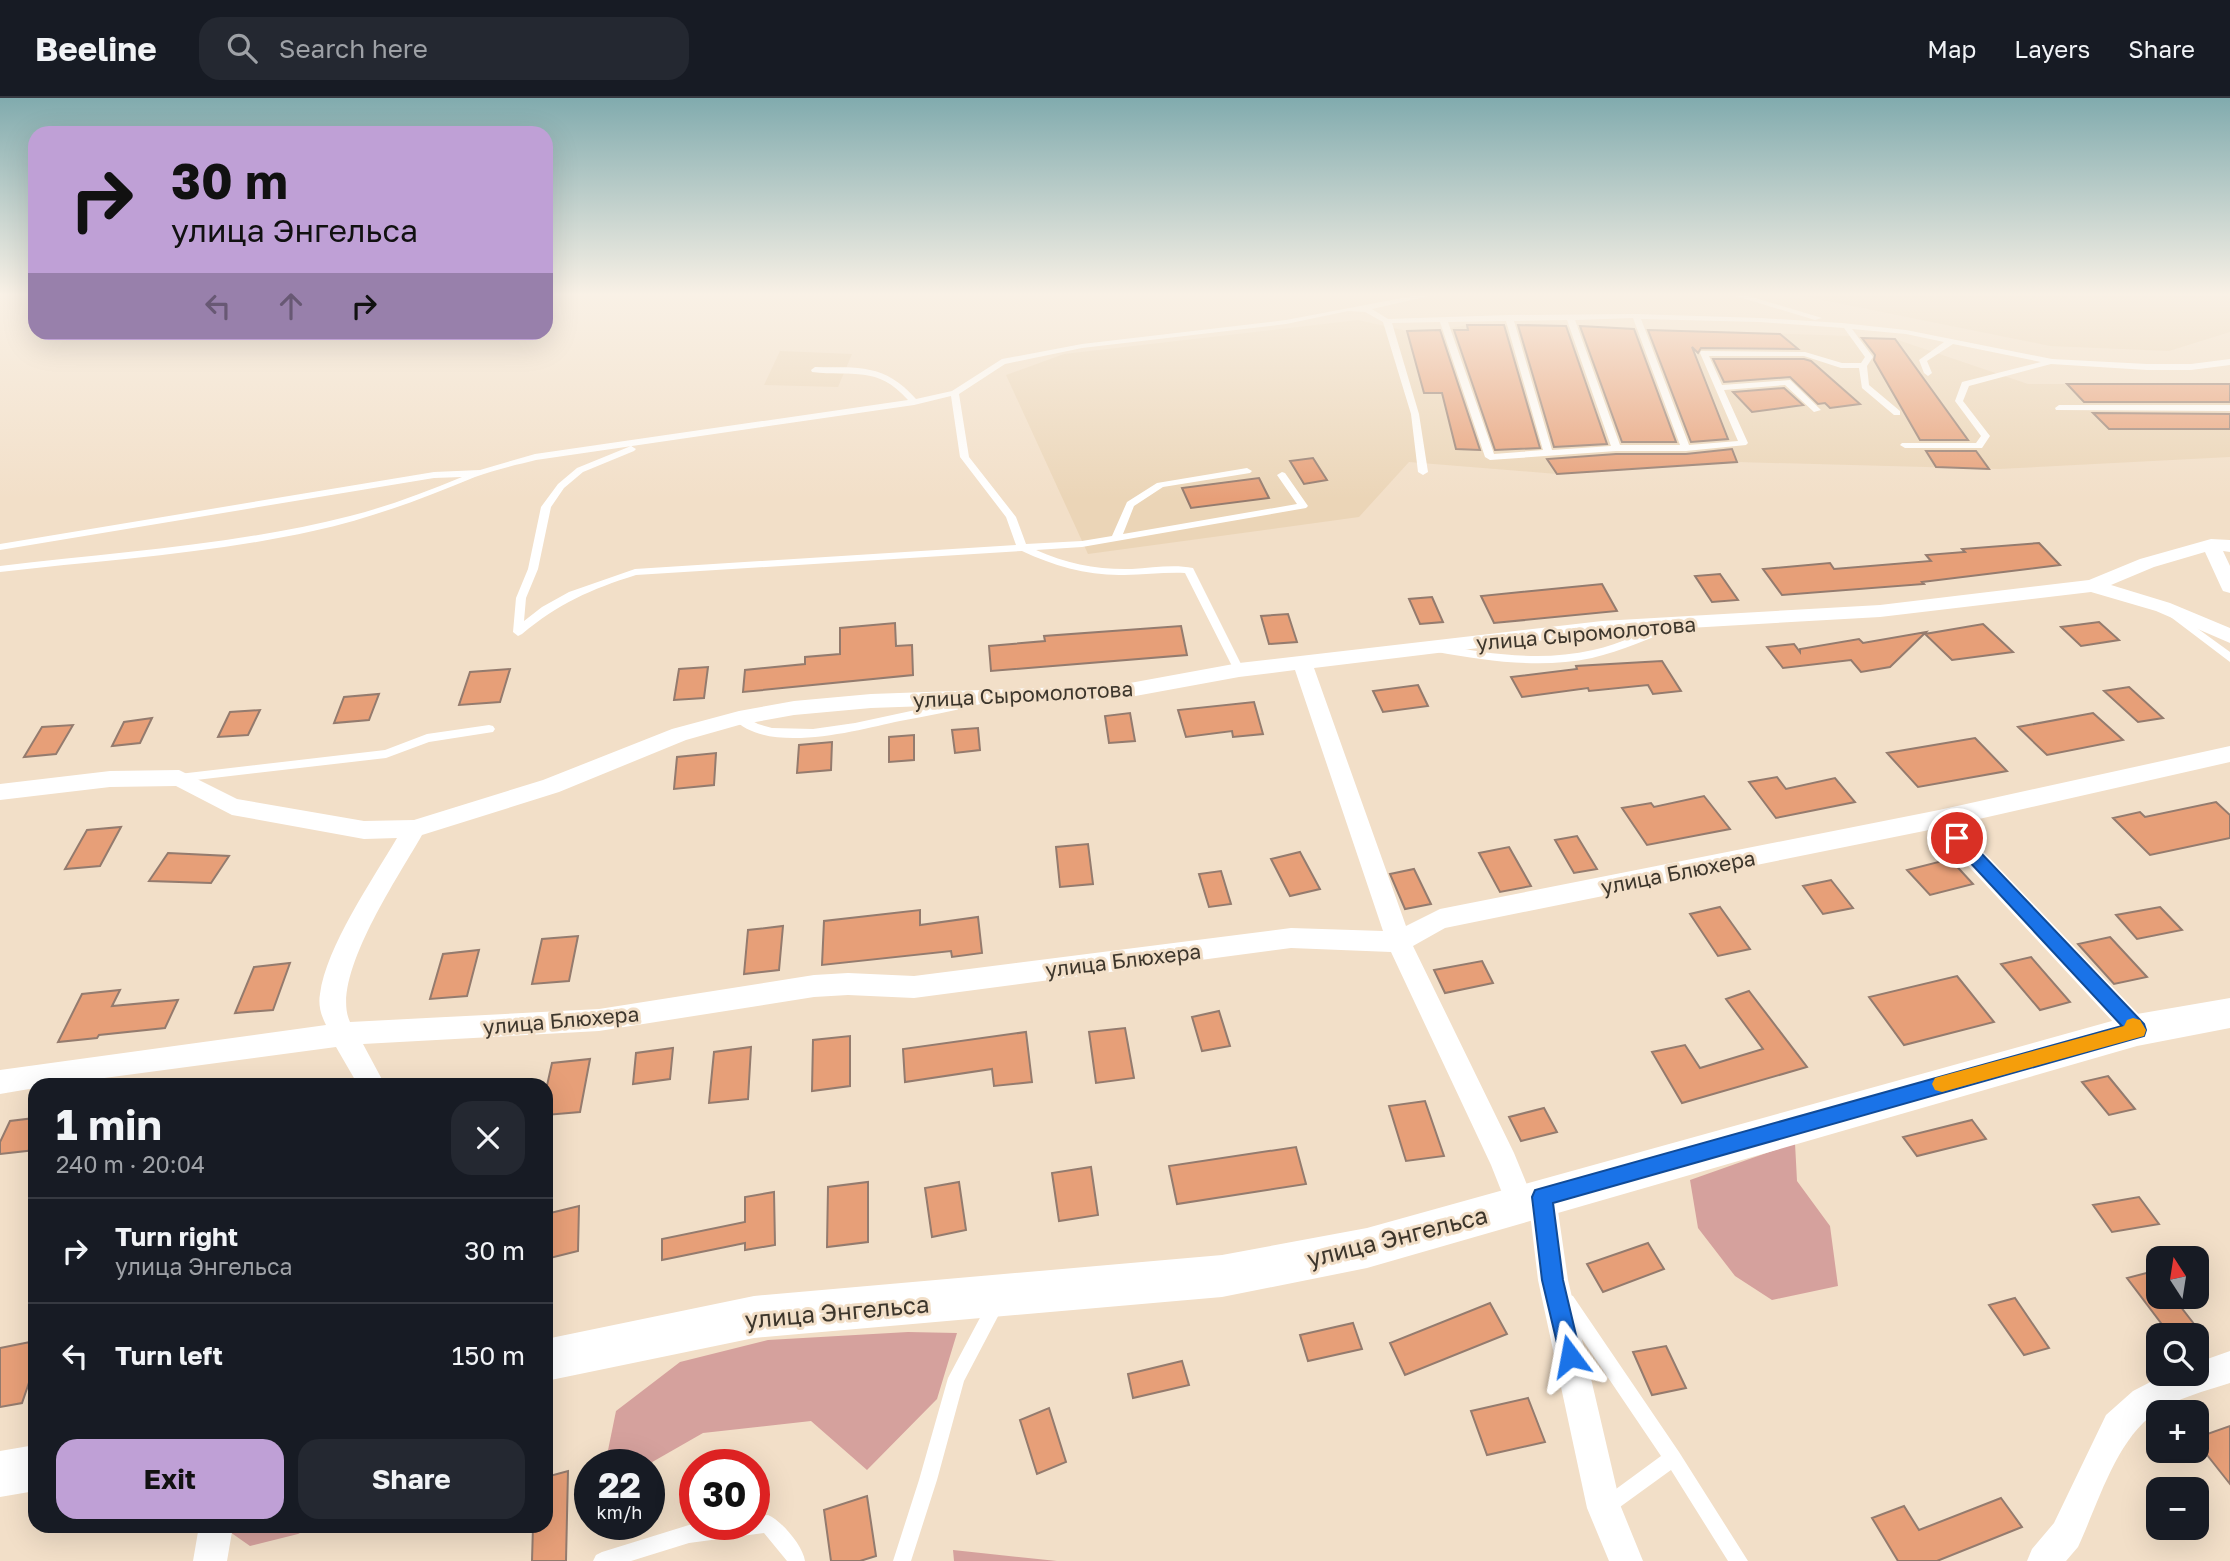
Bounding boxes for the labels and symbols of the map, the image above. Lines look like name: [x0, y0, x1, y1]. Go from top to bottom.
street label: улица Сыромолотова: [1475, 610, 1697, 656]
street label: улица Сыромолотова: [912, 675, 1134, 713]
pin: [1927, 808, 1987, 868]
street label: улица Блюхера: [1599, 844, 1757, 900]
street label: улица Блюхера: [1044, 938, 1202, 982]
street label: улица Блюхера: [482, 1000, 640, 1040]
street label: улица Энгельса: [1304, 1200, 1490, 1272]
north arrow: [2146, 1246, 2208, 1309]
street label: улица Энгельса: [743, 1288, 931, 1334]
position arrow: [1533, 1319, 1607, 1393]
speed limit sign: 30: [679, 1449, 770, 1540]

